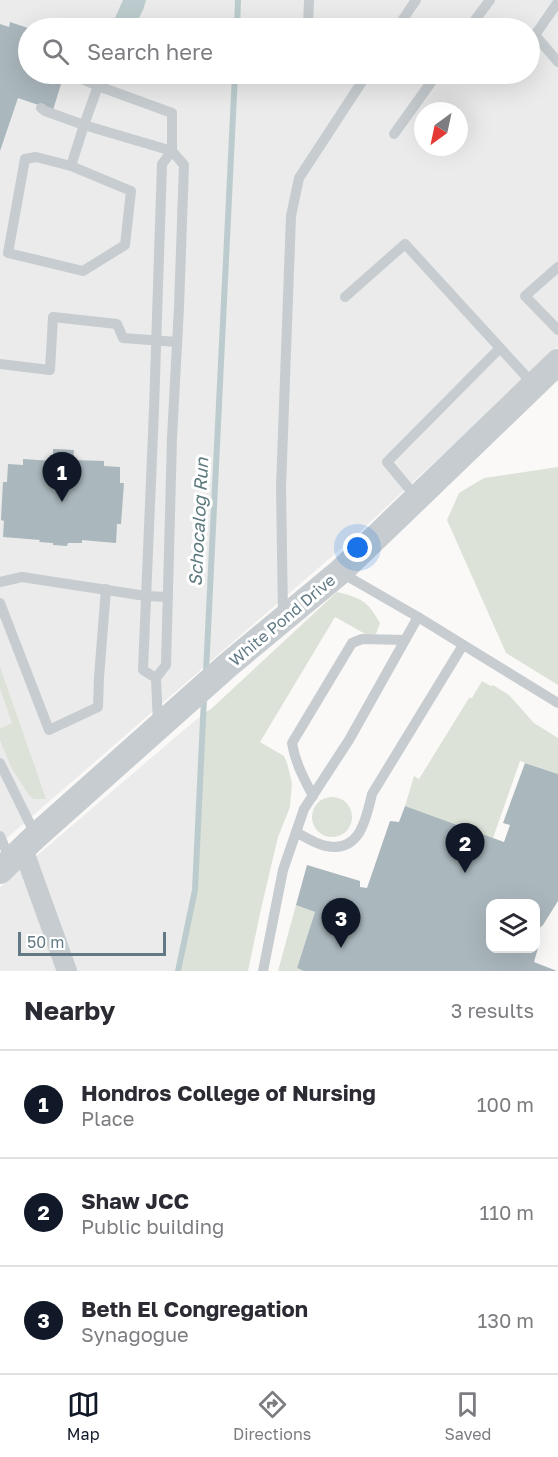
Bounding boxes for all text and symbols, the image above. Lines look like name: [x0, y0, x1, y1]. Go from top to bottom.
search box: [18, 18, 540, 84]
icon: search: [39, 35, 72, 68]
text: Search here: [87, 38, 213, 65]
north arrow: [414, 102, 468, 156]
pin: 1: [42, 452, 82, 502]
water label: Schocalog Run: [184, 456, 212, 587]
your location: [343, 533, 372, 562]
street label: White Pond Drive: [225, 570, 339, 670]
pin: 2: [446, 824, 484, 873]
pin: 3: [322, 898, 360, 948]
map controls: [486, 899, 540, 953]
button: layers: [486, 899, 540, 953]
scale bar: [18, 929, 166, 956]
text: 50 m: [27, 932, 64, 952]
text: Nearby: [24, 995, 115, 1026]
text: 3 results: [451, 998, 534, 1022]
text: Hondros College of Nursing: [81, 1079, 376, 1106]
text: 1: [38, 1092, 49, 1116]
text: 100 m: [477, 1092, 534, 1116]
text: Place: [81, 1106, 134, 1130]
text: Shaw JCC: [81, 1187, 189, 1214]
text: 2: [37, 1200, 50, 1224]
text: 110 m: [480, 1200, 534, 1224]
text: Public building: [81, 1214, 224, 1238]
text: Beth El Congregation: [81, 1295, 308, 1322]
text: 3: [37, 1308, 50, 1332]
text: 130 m: [478, 1308, 534, 1332]
text: Synagogue: [81, 1322, 189, 1346]
tab: Map: [67, 1388, 100, 1444]
tab: Directions: [233, 1388, 311, 1444]
tab: Saved: [445, 1388, 491, 1444]

